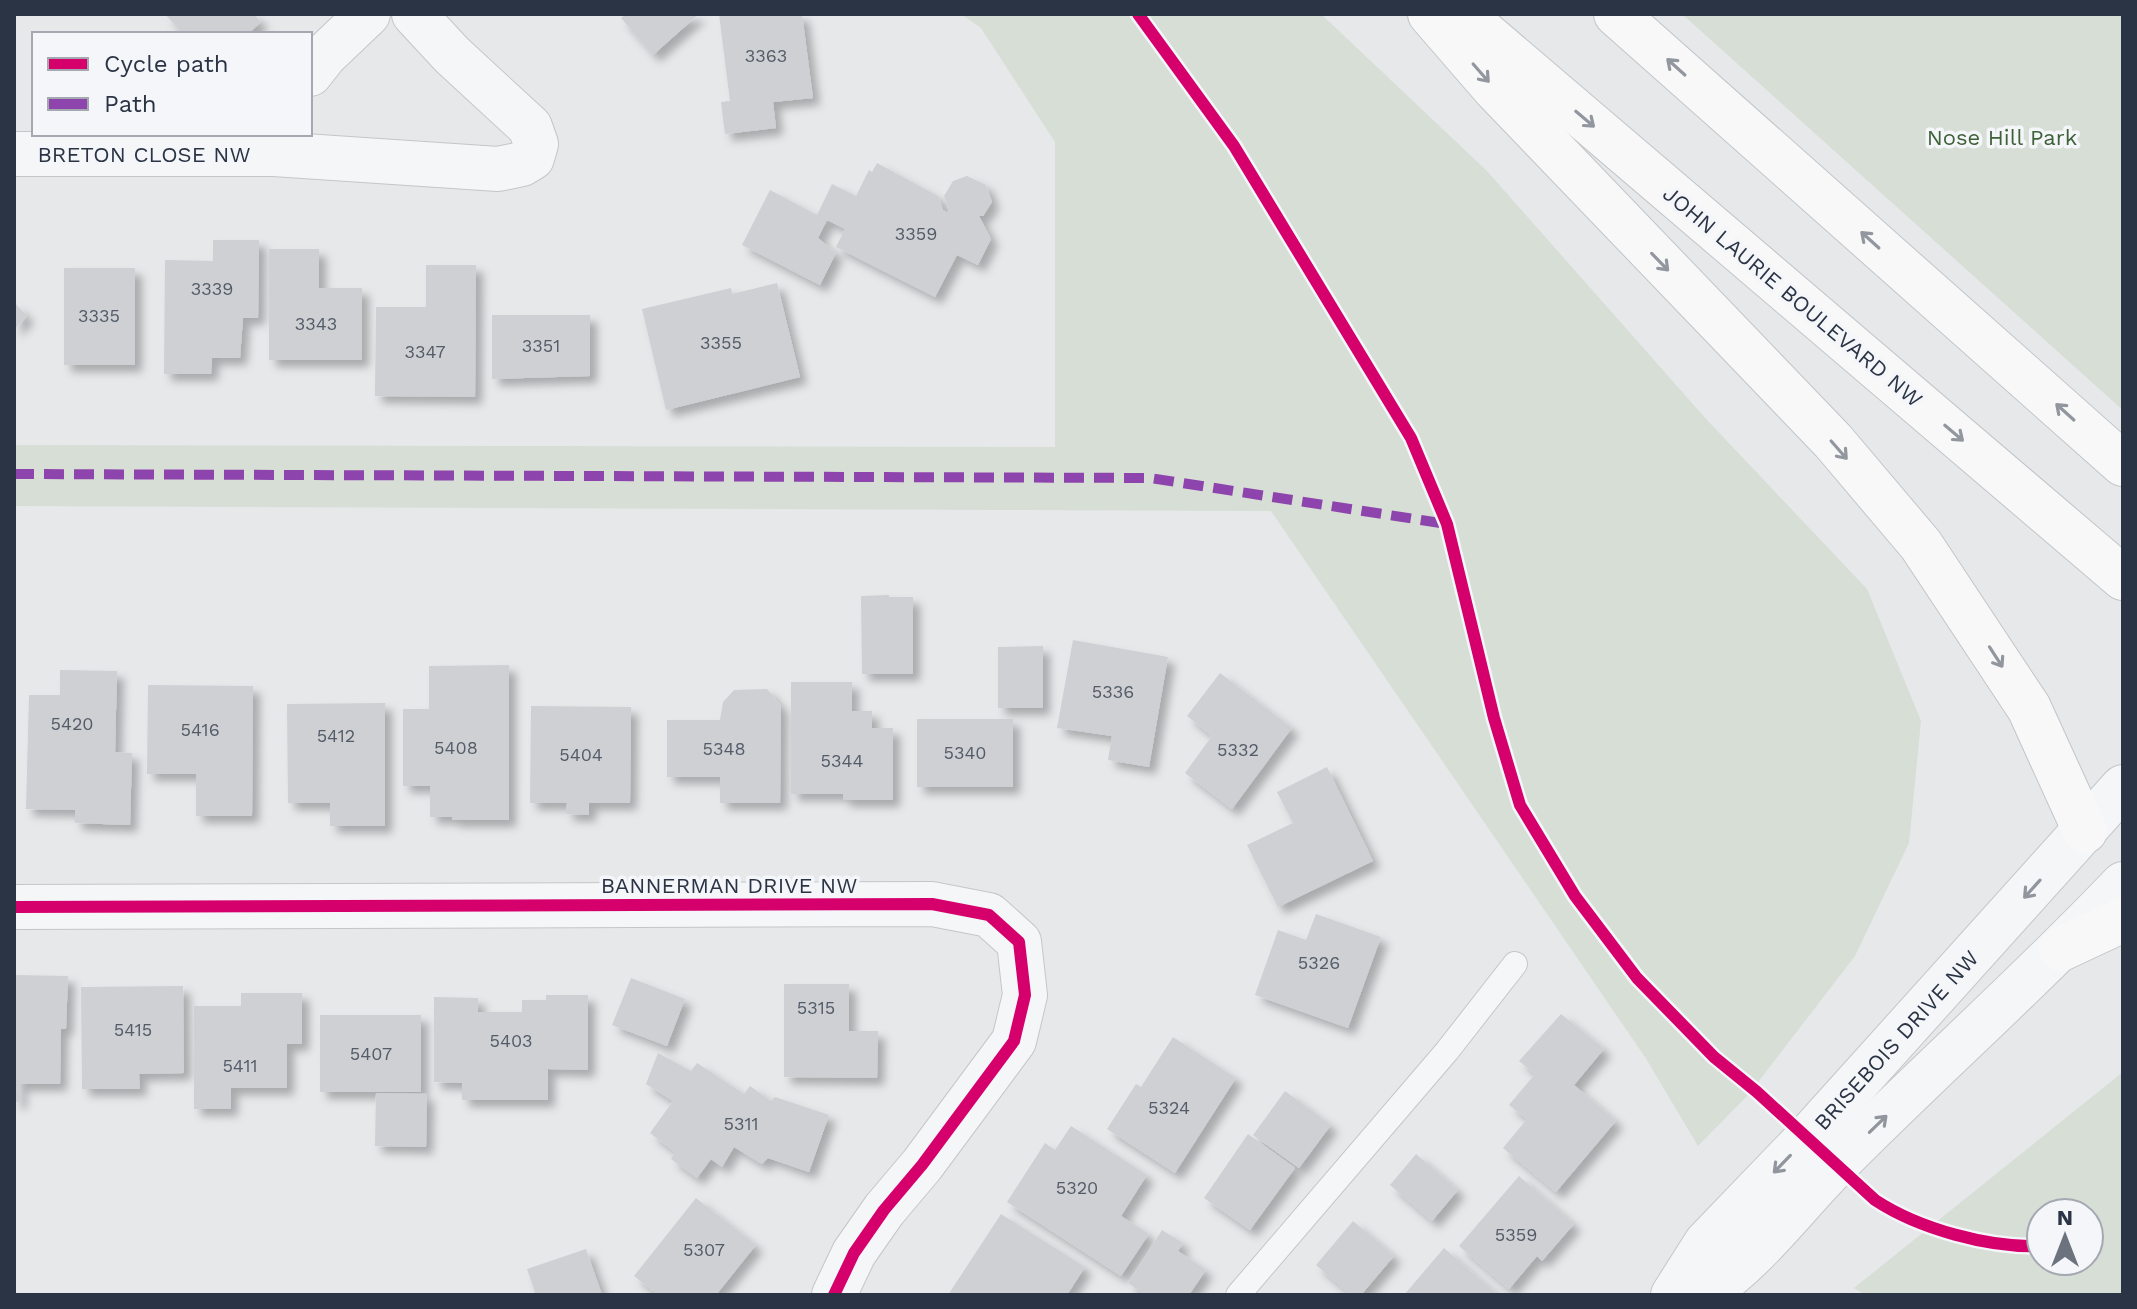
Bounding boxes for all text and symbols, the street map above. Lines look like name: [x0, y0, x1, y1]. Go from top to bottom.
legend: [32, 32, 312, 136]
house number: 3363: [745, 45, 787, 66]
text: Cycle path: [104, 50, 229, 78]
one-way arrow: [1666, 59, 1686, 77]
one-way arrow: [1472, 62, 1490, 82]
text: Path: [104, 90, 157, 118]
one-way arrow: [1575, 110, 1595, 128]
park label: Nose Hill Park: [1927, 125, 2077, 150]
street label: BRETON CLOSE NW: [37, 142, 251, 167]
street label: JOHN LAURIE BOULEVARD NW: [1658, 181, 1927, 412]
house number: 3359: [895, 223, 937, 244]
one-way arrow: [1861, 231, 1881, 249]
one-way arrow: [1650, 252, 1669, 272]
house number: 3339: [191, 278, 233, 299]
house number: 3335: [78, 305, 120, 326]
house number: 3343: [295, 313, 337, 334]
house number: 3355: [700, 332, 742, 353]
house number: 3351: [522, 335, 560, 356]
house number: 3347: [404, 341, 446, 362]
one-way arrow: [2055, 404, 2075, 422]
one-way arrow: [1943, 424, 1963, 442]
one-way arrow: [1830, 439, 1848, 459]
one-way arrow: [1988, 645, 2004, 668]
house number: 5336: [1092, 681, 1134, 702]
house number: 5420: [50, 713, 94, 734]
house number: 5416: [180, 719, 220, 740]
house number: 5412: [317, 725, 355, 746]
house number: 5408: [434, 737, 478, 758]
house number: 5348: [702, 738, 746, 759]
house number: 5332: [1217, 739, 1259, 760]
house number: 5340: [943, 742, 987, 763]
house number: 5404: [559, 744, 603, 765]
house number: 5344: [821, 750, 863, 771]
street label: BANNERMAN DRIVE NW: [601, 873, 857, 898]
one-way arrow: [2024, 878, 2042, 898]
street label: BRISEBOIS DRIVE NW: [1809, 946, 1984, 1135]
house number: 5326: [1298, 952, 1340, 973]
house number: 5315: [797, 997, 835, 1018]
house number: 5415: [114, 1019, 152, 1040]
house number: 5403: [490, 1030, 532, 1051]
house number: 5407: [350, 1043, 392, 1064]
house number: 5411: [222, 1055, 258, 1076]
house number: 5324: [1148, 1097, 1190, 1118]
house number: 5311: [723, 1113, 759, 1134]
one-way arrow: [1868, 1115, 1888, 1134]
one-way arrow: [1773, 1154, 1792, 1173]
house number: 5320: [1056, 1177, 1098, 1198]
north arrow: [2025, 1197, 2105, 1277]
text: N: [2057, 1205, 2073, 1230]
house number: 5359: [1495, 1224, 1537, 1245]
house number: 5307: [683, 1239, 725, 1260]

